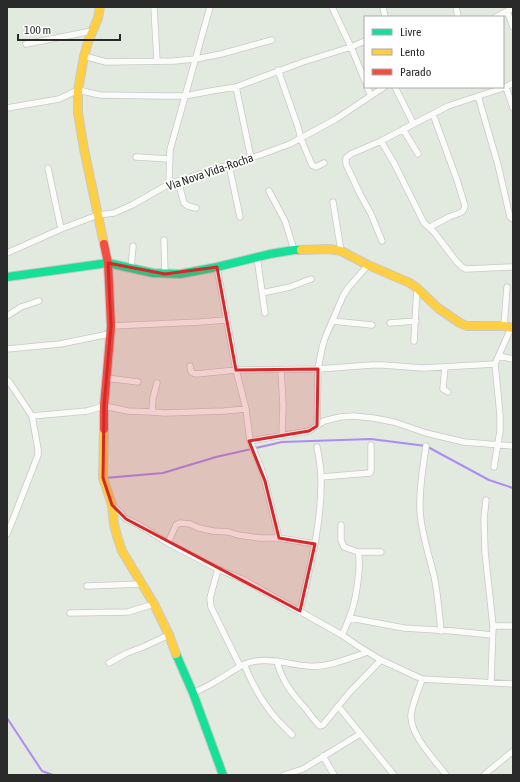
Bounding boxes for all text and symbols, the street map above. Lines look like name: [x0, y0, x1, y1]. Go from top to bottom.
scale bar: [18, 16, 120, 42]
legend: [364, 16, 504, 88]
text: 100 m: [24, 23, 51, 37]
text: Livre: [400, 25, 421, 39]
text: Lento: [400, 45, 425, 59]
text: Parado: [400, 65, 432, 79]
street label: Via Nova Vida-Rocha: [165, 151, 255, 193]

